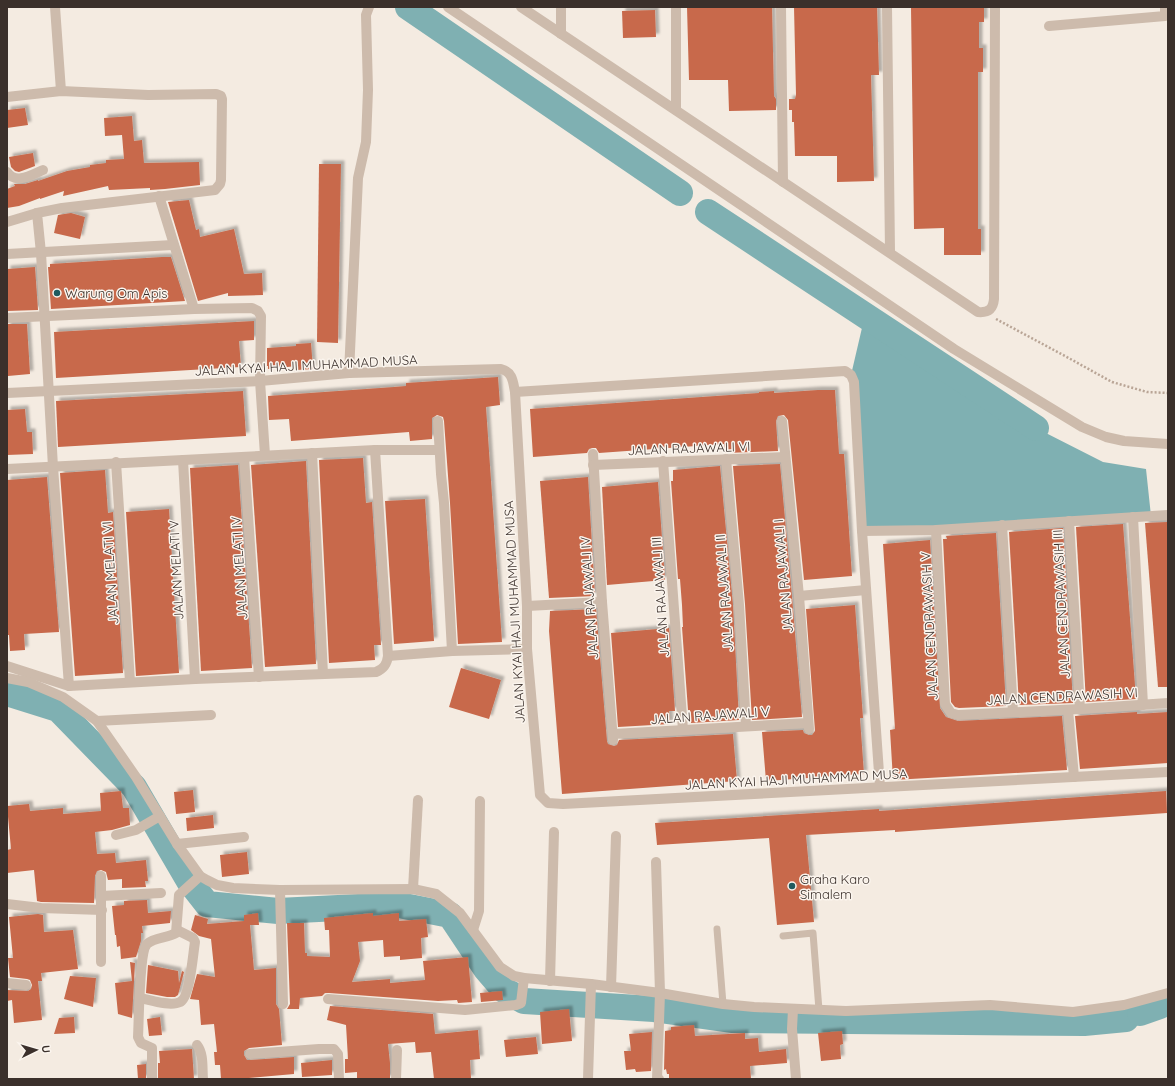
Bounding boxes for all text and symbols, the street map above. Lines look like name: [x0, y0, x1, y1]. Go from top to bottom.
place label: Warung Om Apis: [65, 285, 167, 301]
marker: Warung Om Apis: [52, 288, 62, 298]
street label: JALAN KYAI HAJI MUHAMMAD MUSA: [194, 351, 418, 379]
street label: JALAN RAJAWALI VI: [627, 438, 751, 458]
street label: JALAN KYAI HAJI MUHAMMAD MUSA: [500, 500, 528, 724]
street label: JALAN MELATI IV: [227, 516, 251, 620]
street label: JALAN RAJAWALI I: [770, 518, 796, 634]
street label: JALAN MELATI V: [165, 519, 187, 620]
street label: JALAN MELATI VI: [98, 521, 122, 625]
street label: JALAN CENDRAWASIH III: [1049, 529, 1073, 679]
street label: JALAN RAJAWALI II: [712, 534, 736, 652]
street label: JALAN RAJAWALI IV: [577, 536, 601, 660]
street label: JALAN RAJAWALI III: [648, 536, 672, 658]
street label: JALAN CENDRAWASIH V: [917, 551, 941, 700]
street label: JALAN CENDRAWASIH VI: [986, 684, 1138, 708]
street label: JALAN RAJAWALI V: [650, 703, 771, 727]
street label: JALAN KYAI HAJI MUHAMMAD MUSA: [684, 765, 908, 793]
place label: Graha Karo Simalem: [800, 871, 870, 902]
marker: Graha Karo Simalem: [787, 881, 797, 891]
north arrow: [16, 1030, 56, 1070]
text: U: [39, 1045, 53, 1054]

